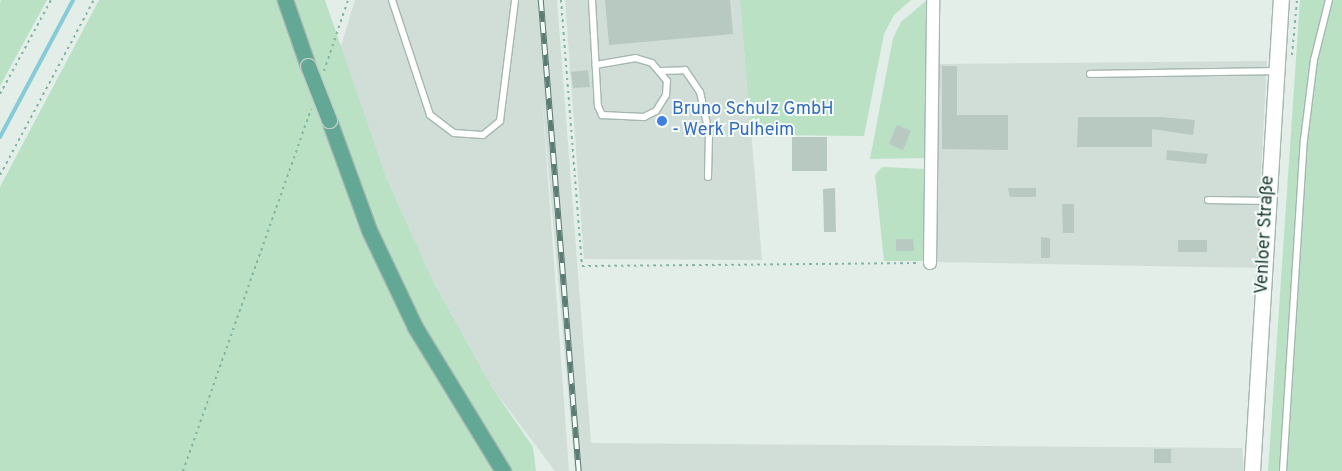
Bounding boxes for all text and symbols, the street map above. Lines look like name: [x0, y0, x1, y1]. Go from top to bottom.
place label: Bruno Schulz GmbH - Werk Pulheim: [672, 100, 834, 142]
marker: Bruno Schulz GmbH - Werk Pulheim: [656, 115, 668, 127]
street label: Venloer Straße: [1252, 175, 1280, 295]

